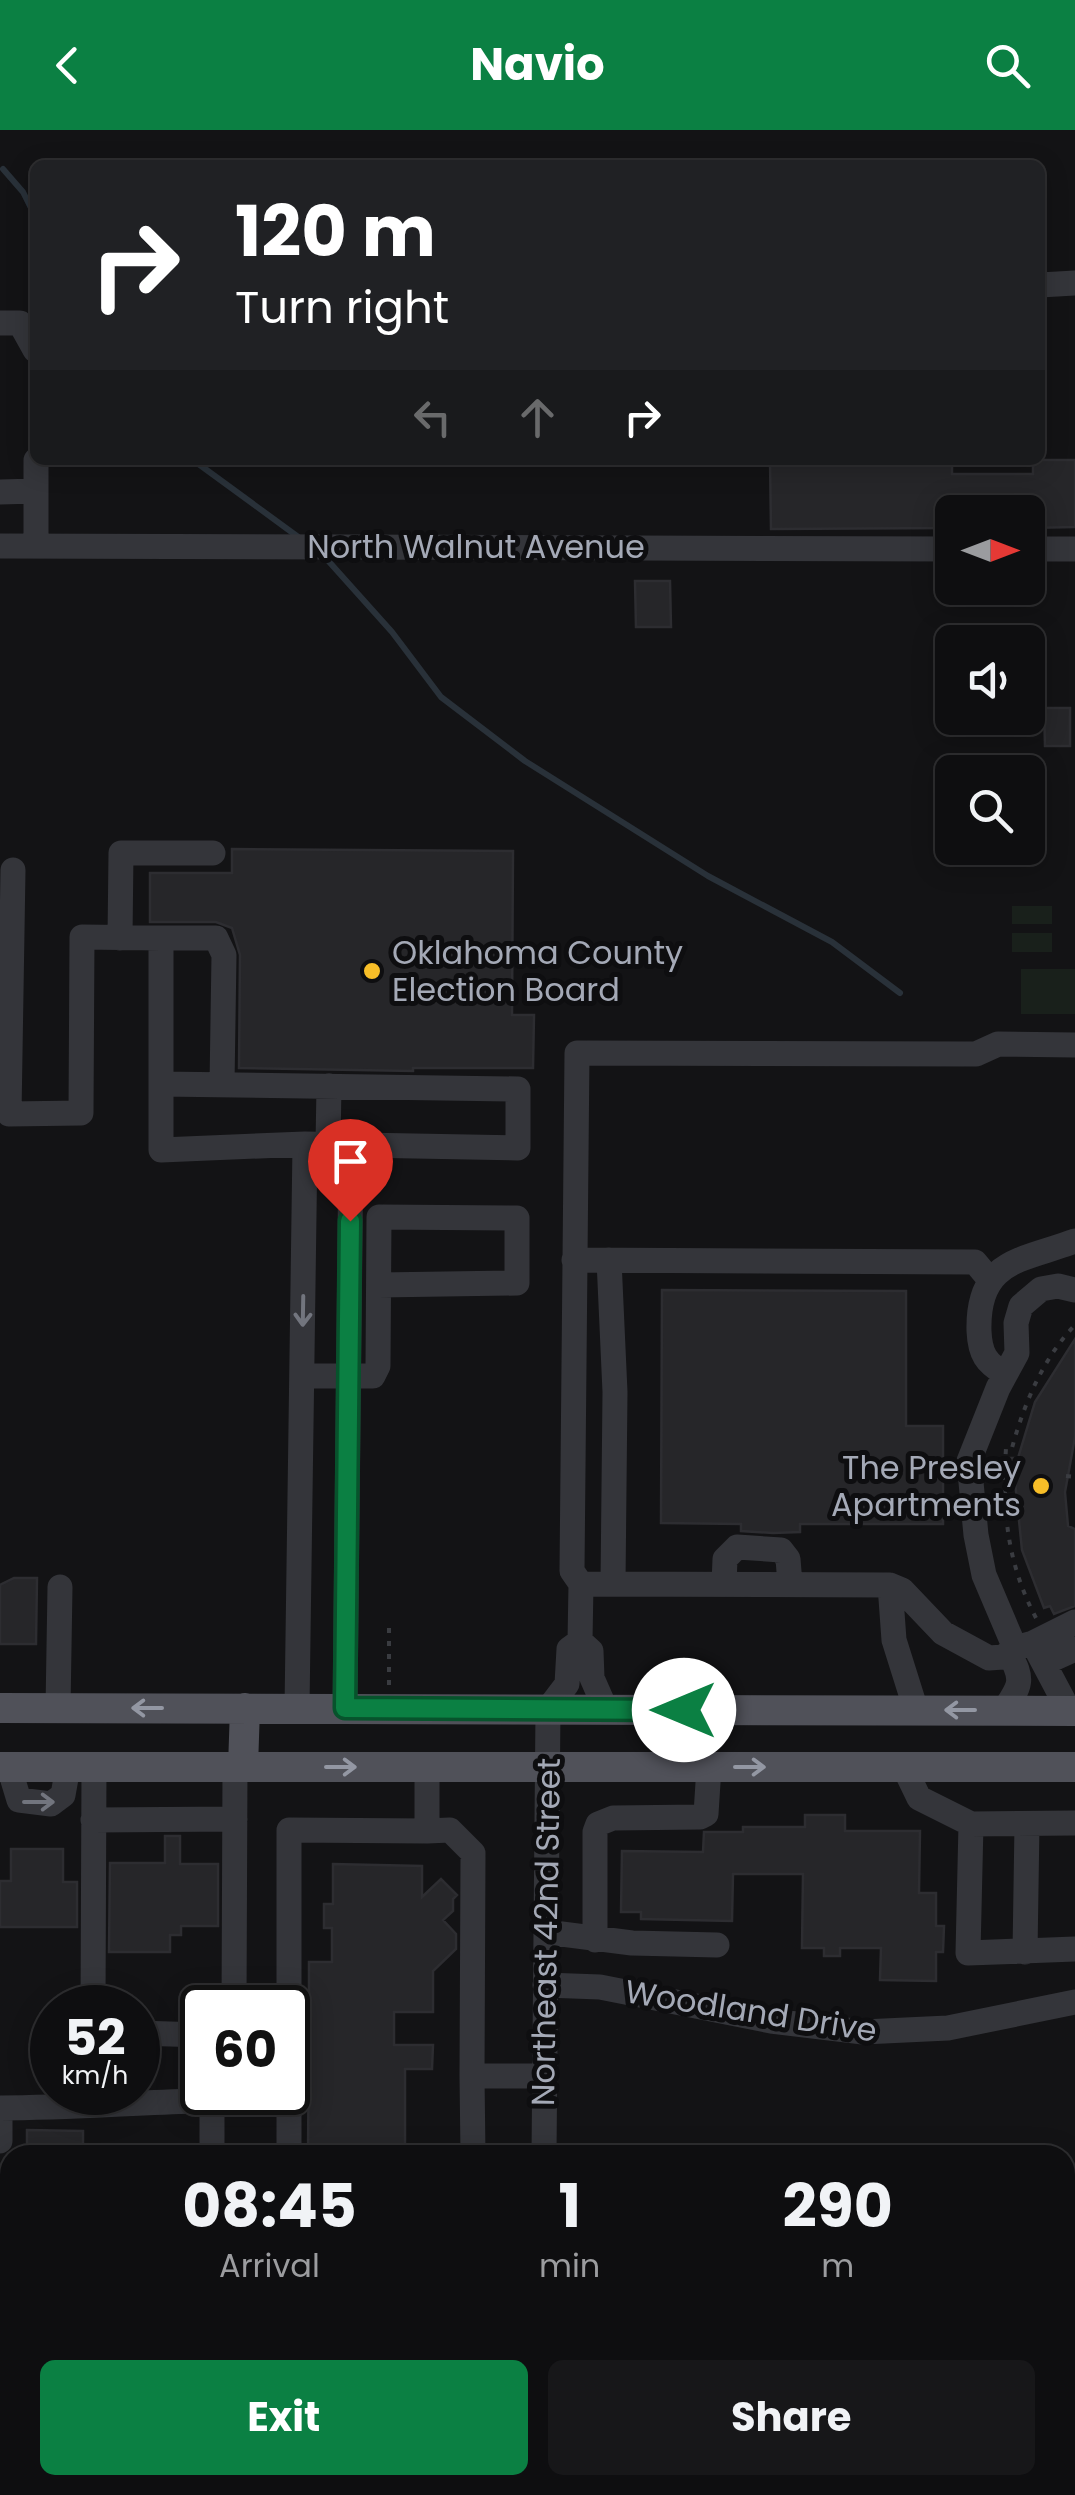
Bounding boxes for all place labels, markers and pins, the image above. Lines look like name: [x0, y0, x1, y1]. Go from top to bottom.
place label: Oklahoma County Election Board: [392, 930, 683, 1012]
marker: Oklahoma County Election Board: [361, 960, 383, 982]
pin: [308, 1119, 393, 1222]
place label: The Presley Apartments: [831, 1445, 1021, 1527]
marker: The Presley Apartments: [1030, 1475, 1052, 1497]

